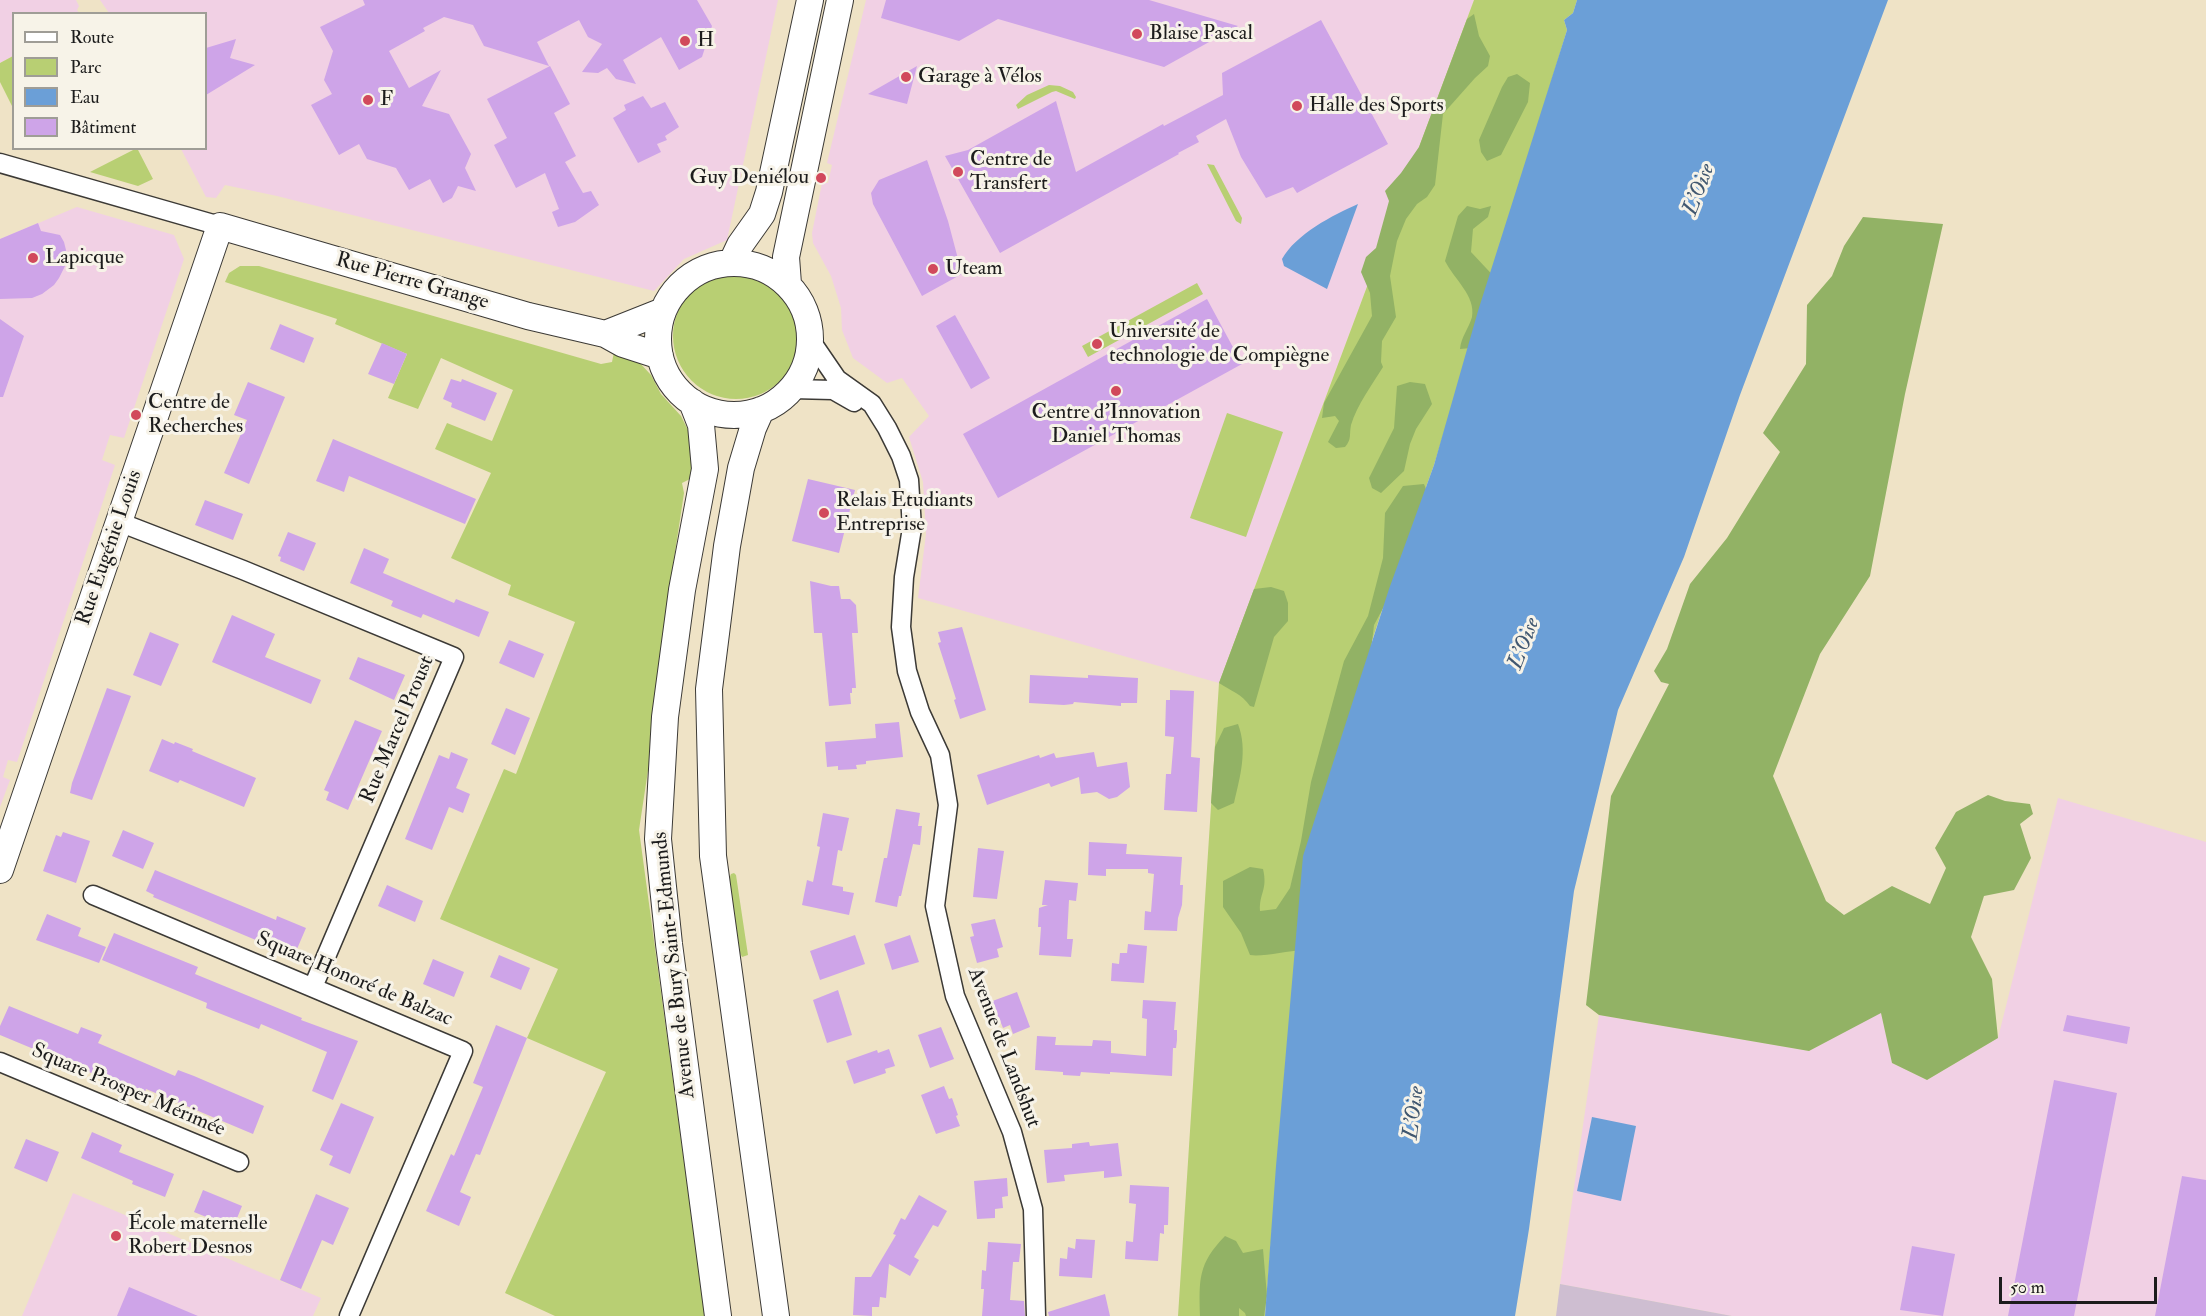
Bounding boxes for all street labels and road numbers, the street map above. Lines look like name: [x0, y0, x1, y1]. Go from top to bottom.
street label: Rue Pierre Grange: [333, 248, 491, 316]
street label: Rue Eugénie Louis: [72, 467, 148, 629]
street label: Rue Marcel Proust: [356, 653, 440, 807]
street label: Avenue de Bury Saint-Edmunds: [648, 830, 702, 1100]
street label: Square Honoré de Balzac: [252, 927, 456, 1033]
street label: Avenue de Landshut: [961, 964, 1045, 1132]
street label: Square Prosper Mérimée: [27, 1039, 229, 1143]

